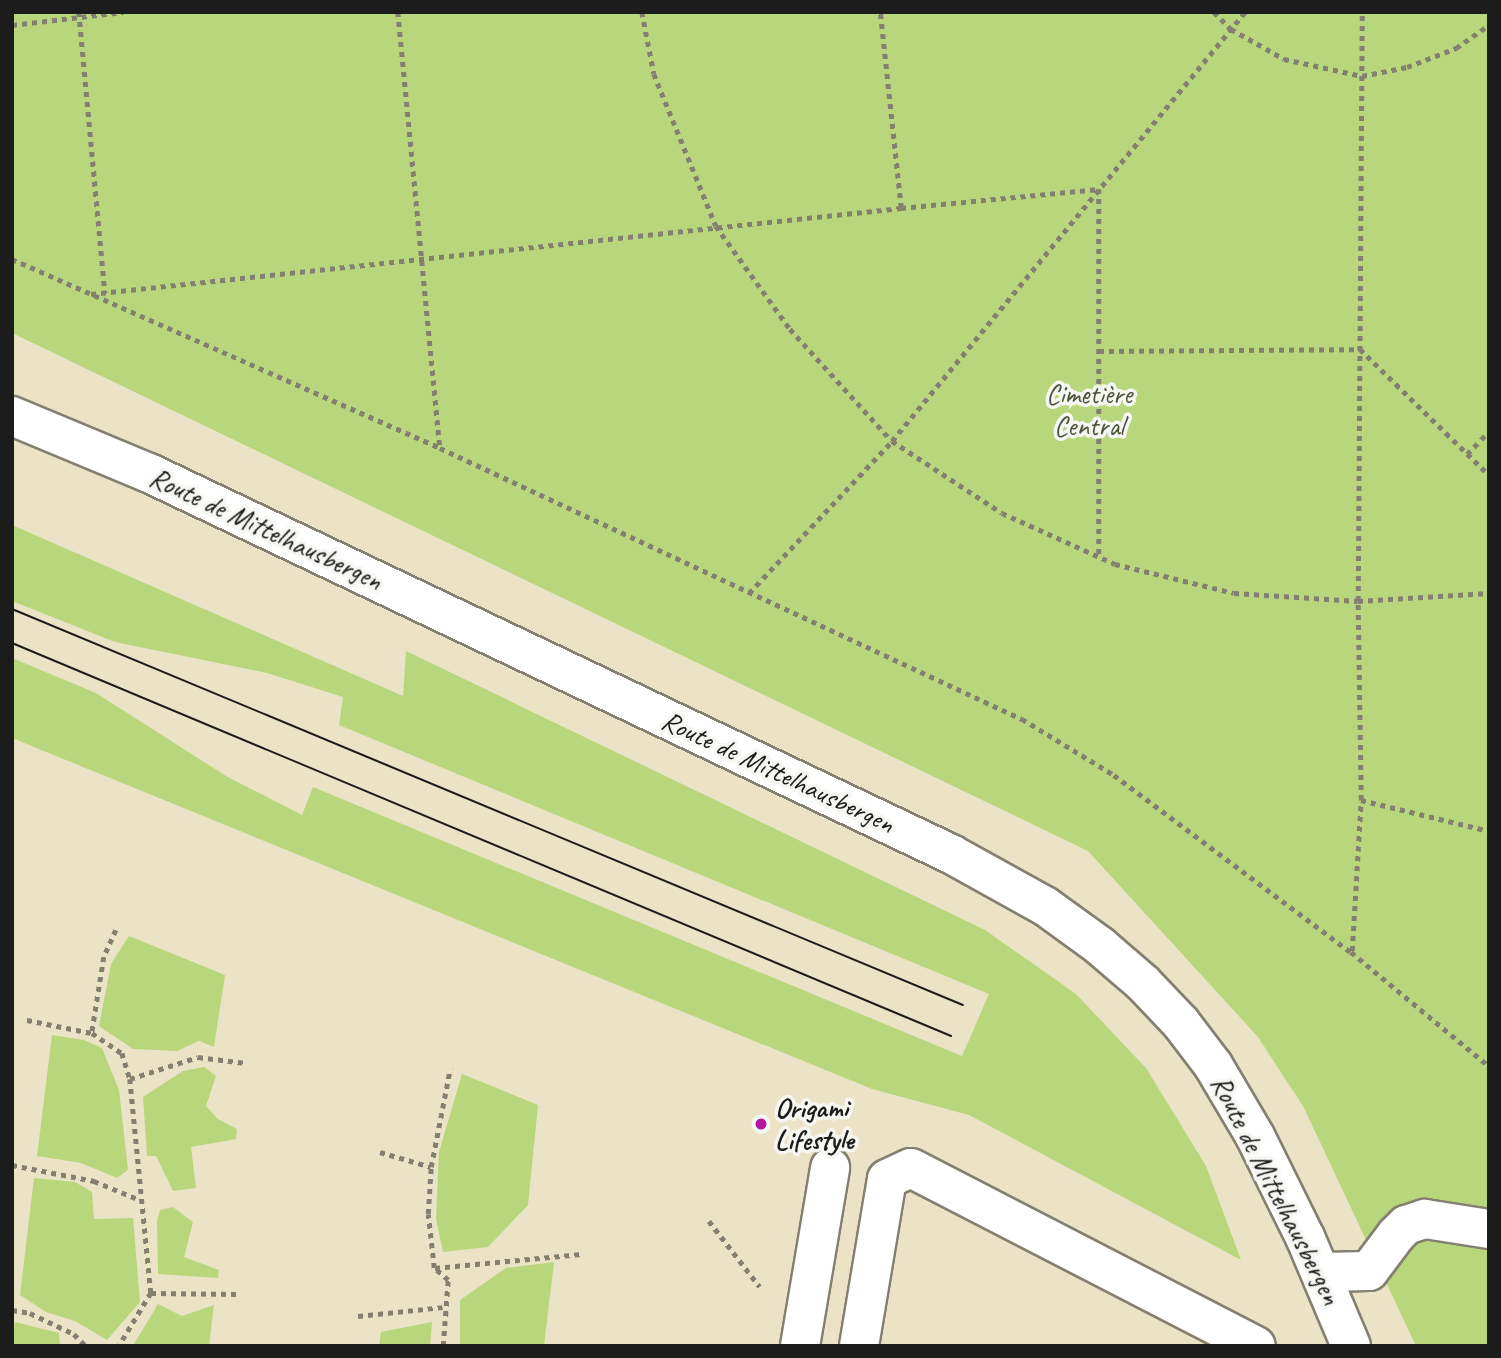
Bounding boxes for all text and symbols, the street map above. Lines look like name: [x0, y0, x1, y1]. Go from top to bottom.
park label: Cimetière Central: [1046, 377, 1132, 443]
street label: Route de Mittelhausbergen: [145, 460, 387, 598]
street label: Route de Mittelhausbergen: [657, 703, 899, 841]
street label: Route de Mittelhausbergen: [1204, 1070, 1348, 1310]
place label: Origami Lifestyle: [775, 1091, 854, 1157]
marker: Origami Lifestyle: [753, 1116, 769, 1132]

